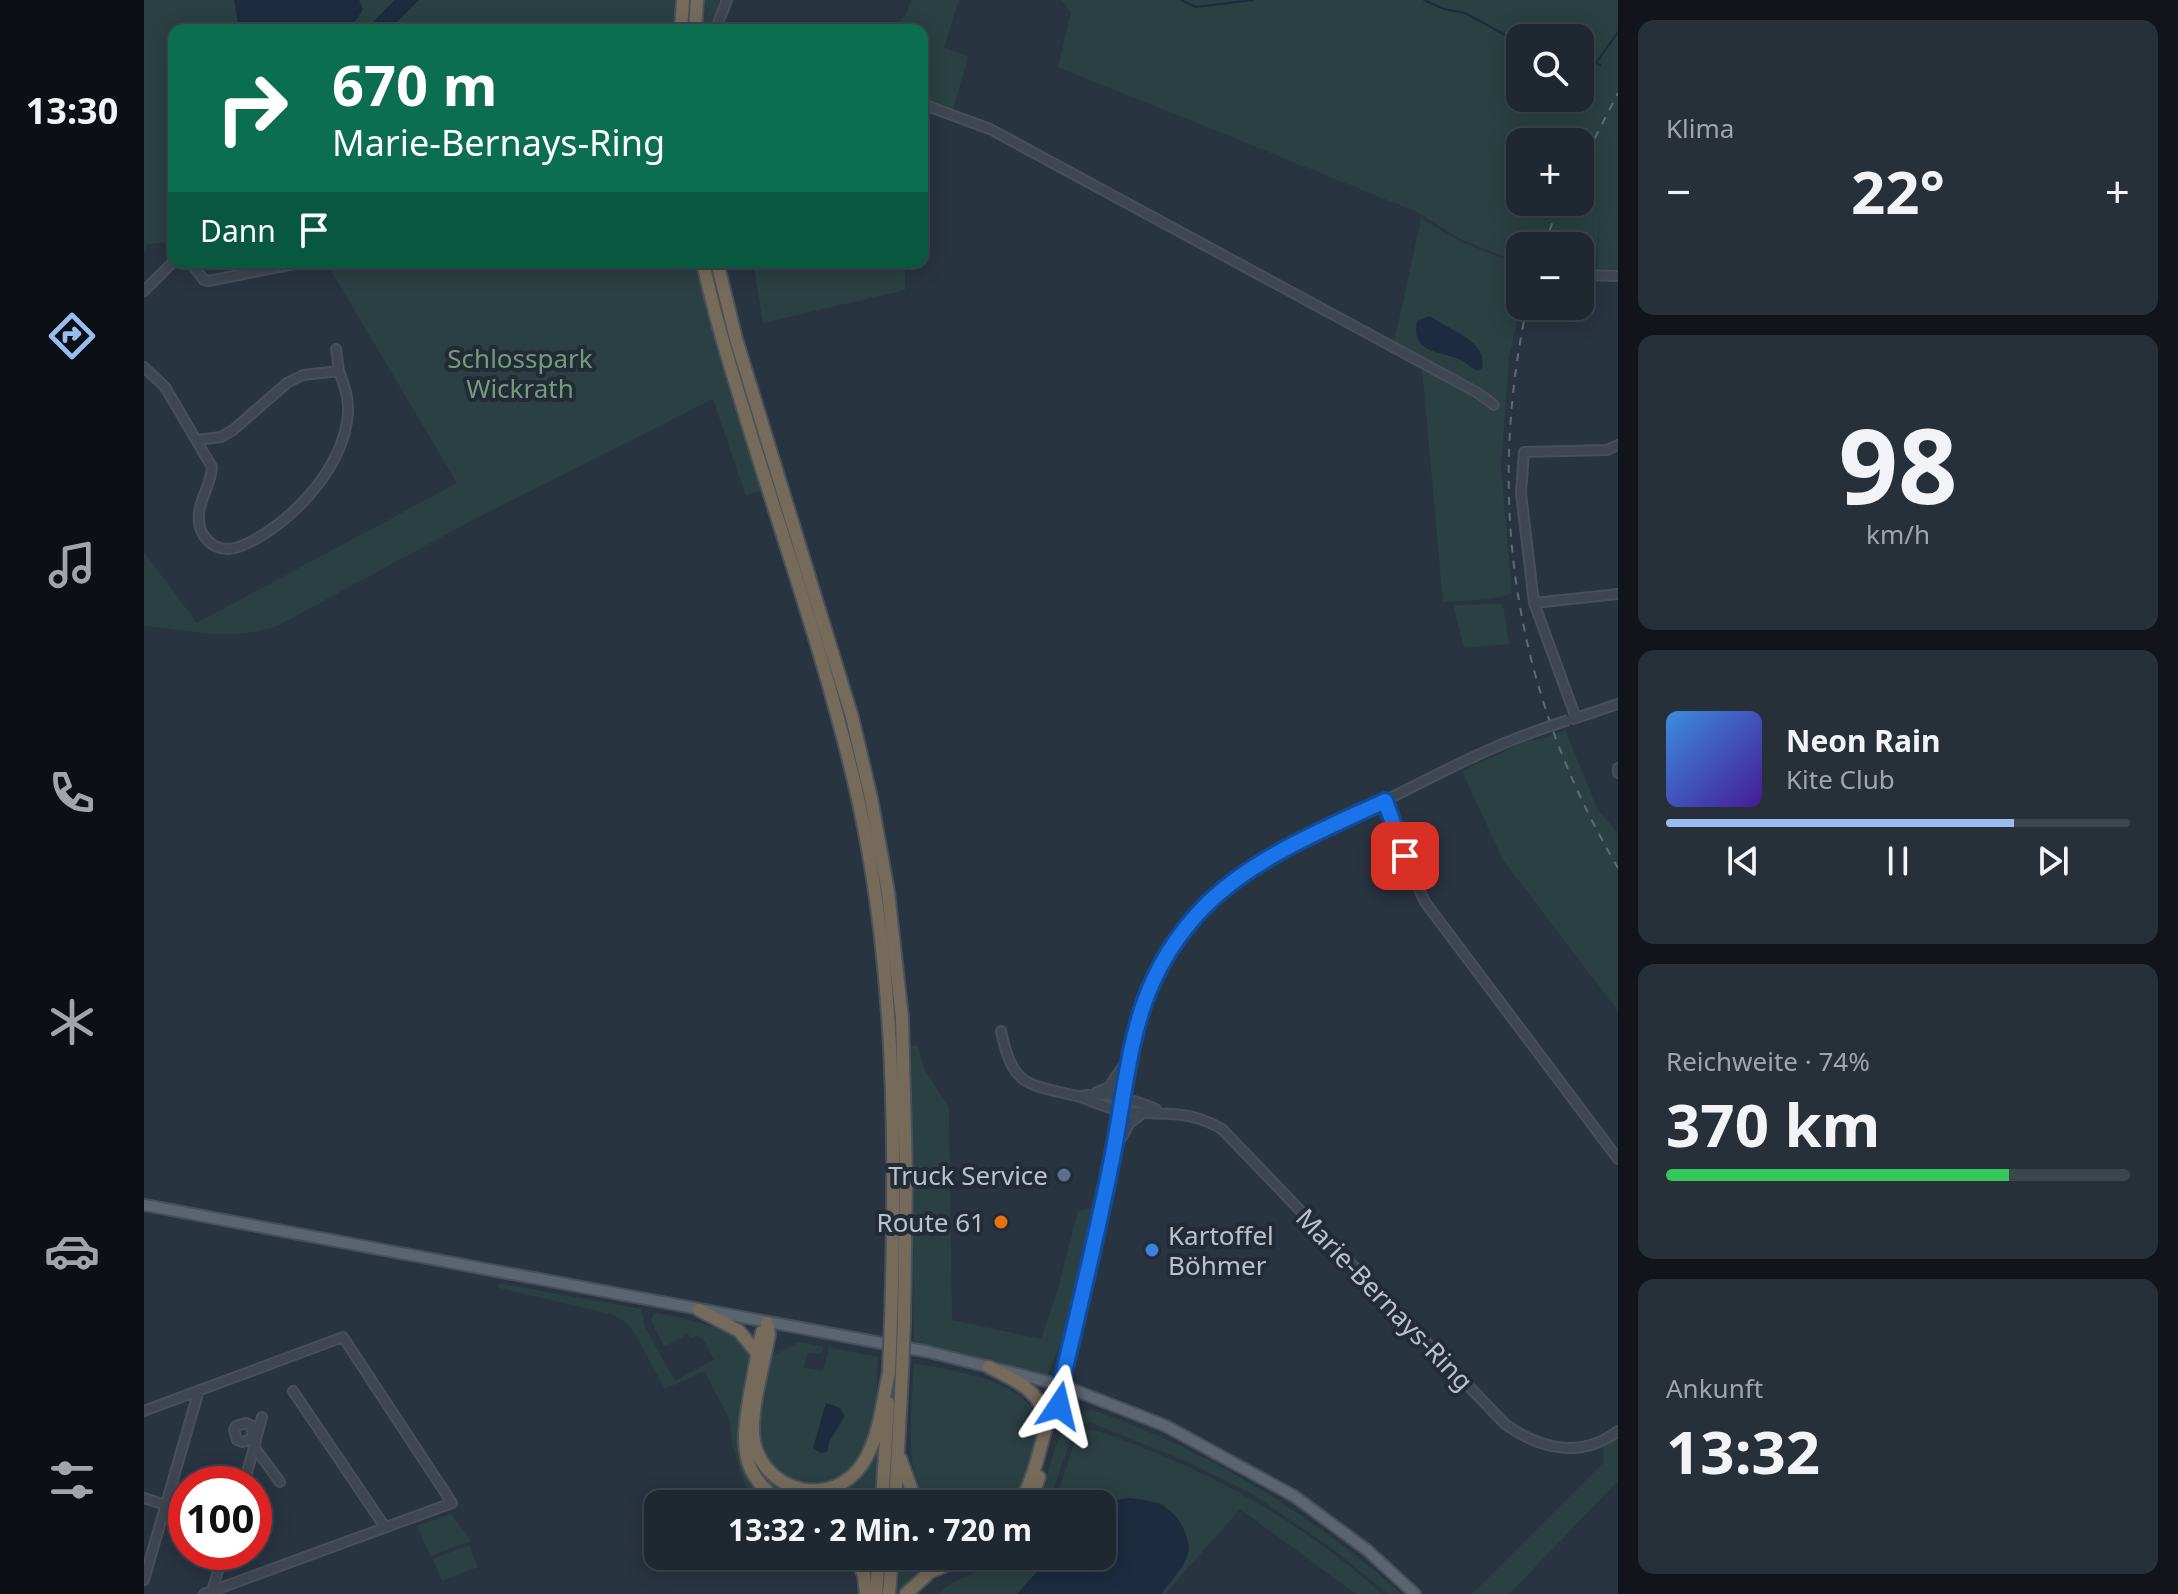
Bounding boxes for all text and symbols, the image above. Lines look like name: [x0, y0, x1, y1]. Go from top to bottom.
map controls: [1506, 24, 1594, 320]
button: search: [1506, 24, 1594, 112]
text: 670 m: [332, 46, 497, 122]
icon: right: [200, 56, 304, 160]
text: 13:30: [26, 86, 118, 135]
text: Klima: [1666, 110, 1734, 146]
text: Marie-Bernays-Ring: [332, 118, 665, 167]
button: +: [1506, 128, 1594, 216]
text: 22°: [1851, 150, 1945, 232]
text: −: [1666, 161, 1691, 221]
text: +: [2105, 161, 2130, 221]
icon: arrive: [292, 208, 336, 252]
text: Dann: [200, 210, 276, 251]
button: −: [1506, 232, 1594, 320]
icon: directions: [44, 308, 100, 364]
park label: Schlosspark Wickrath: [447, 340, 593, 406]
text: 98: [1839, 393, 1957, 534]
text: km/h: [1866, 516, 1930, 552]
icon: music: [44, 537, 100, 593]
text: Neon Rain: [1786, 720, 1940, 761]
text: Kite Club: [1786, 761, 1895, 797]
icon: phone: [44, 765, 100, 821]
pin: [1371, 822, 1439, 890]
icon: arrive: [1383, 834, 1427, 878]
icon: previous: [1721, 839, 1765, 883]
icon: pause: [1876, 839, 1920, 883]
icon: next: [2031, 839, 2075, 883]
icon: climate: [44, 994, 100, 1050]
text: Reichweite · 74%: [1666, 1043, 1870, 1079]
text: 370 km: [1666, 1083, 1880, 1165]
place label: Truck Service: [888, 1157, 1048, 1193]
marker: Truck Service: [1055, 1166, 1073, 1184]
street label: Marie-Bernays-Ring: [1288, 1200, 1482, 1398]
place label: Route 61: [876, 1204, 985, 1240]
marker: Route 61: [992, 1213, 1010, 1231]
place label: Kartoffel Böhmer: [1168, 1217, 1274, 1283]
icon: car: [44, 1223, 100, 1279]
marker: Kartoffel Böhmer: [1143, 1241, 1161, 1259]
position arrow: [1017, 1364, 1101, 1448]
text: Ankunft: [1666, 1370, 1763, 1406]
text: 13:32: [1666, 1410, 1820, 1492]
icon: filters: [44, 1452, 100, 1508]
speed limit sign: 100: [168, 1466, 272, 1570]
text: 13:32 · 2 Min. · 720 m: [728, 1509, 1032, 1550]

